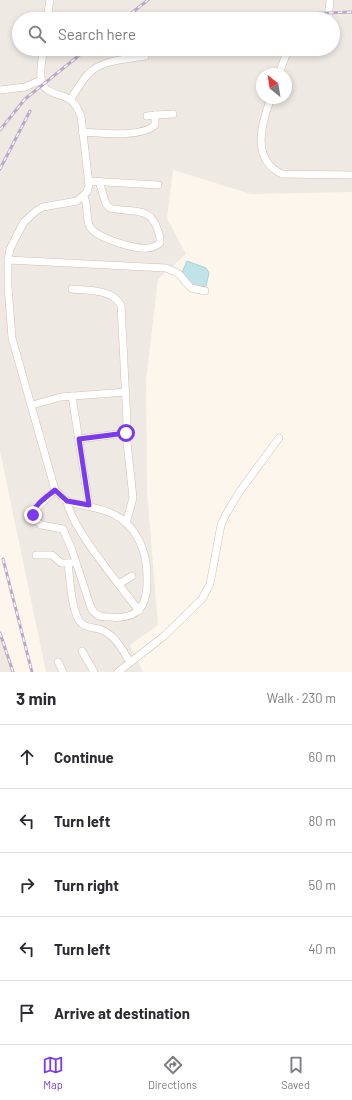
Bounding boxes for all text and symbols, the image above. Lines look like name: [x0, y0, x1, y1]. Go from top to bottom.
search box: [12, 12, 340, 56]
icon: search: [26, 23, 48, 45]
text: Search here: [58, 25, 136, 43]
north arrow: [256, 68, 292, 104]
route start: [117, 424, 135, 442]
route end: [24, 506, 42, 524]
text: 3 min: [16, 688, 56, 708]
text: Walk · 230 m: [267, 690, 336, 706]
icon: ahead: [16, 746, 38, 768]
text: Continue: [54, 748, 114, 766]
text: 60 m: [309, 749, 336, 765]
icon: left: [16, 810, 38, 832]
text: Turn left: [54, 812, 110, 830]
text: 80 m: [309, 813, 336, 829]
icon: right: [16, 874, 38, 896]
text: Turn right: [54, 876, 119, 894]
text: 50 m: [309, 877, 336, 893]
icon: left: [16, 938, 38, 960]
text: Turn left: [54, 940, 110, 958]
text: 40 m: [308, 941, 336, 957]
icon: arrive: [16, 1002, 38, 1024]
text: Arrive at destination: [54, 1004, 190, 1022]
tab: Map: [42, 1054, 64, 1091]
tab: Directions: [148, 1054, 197, 1091]
tab: Saved: [281, 1054, 310, 1091]

